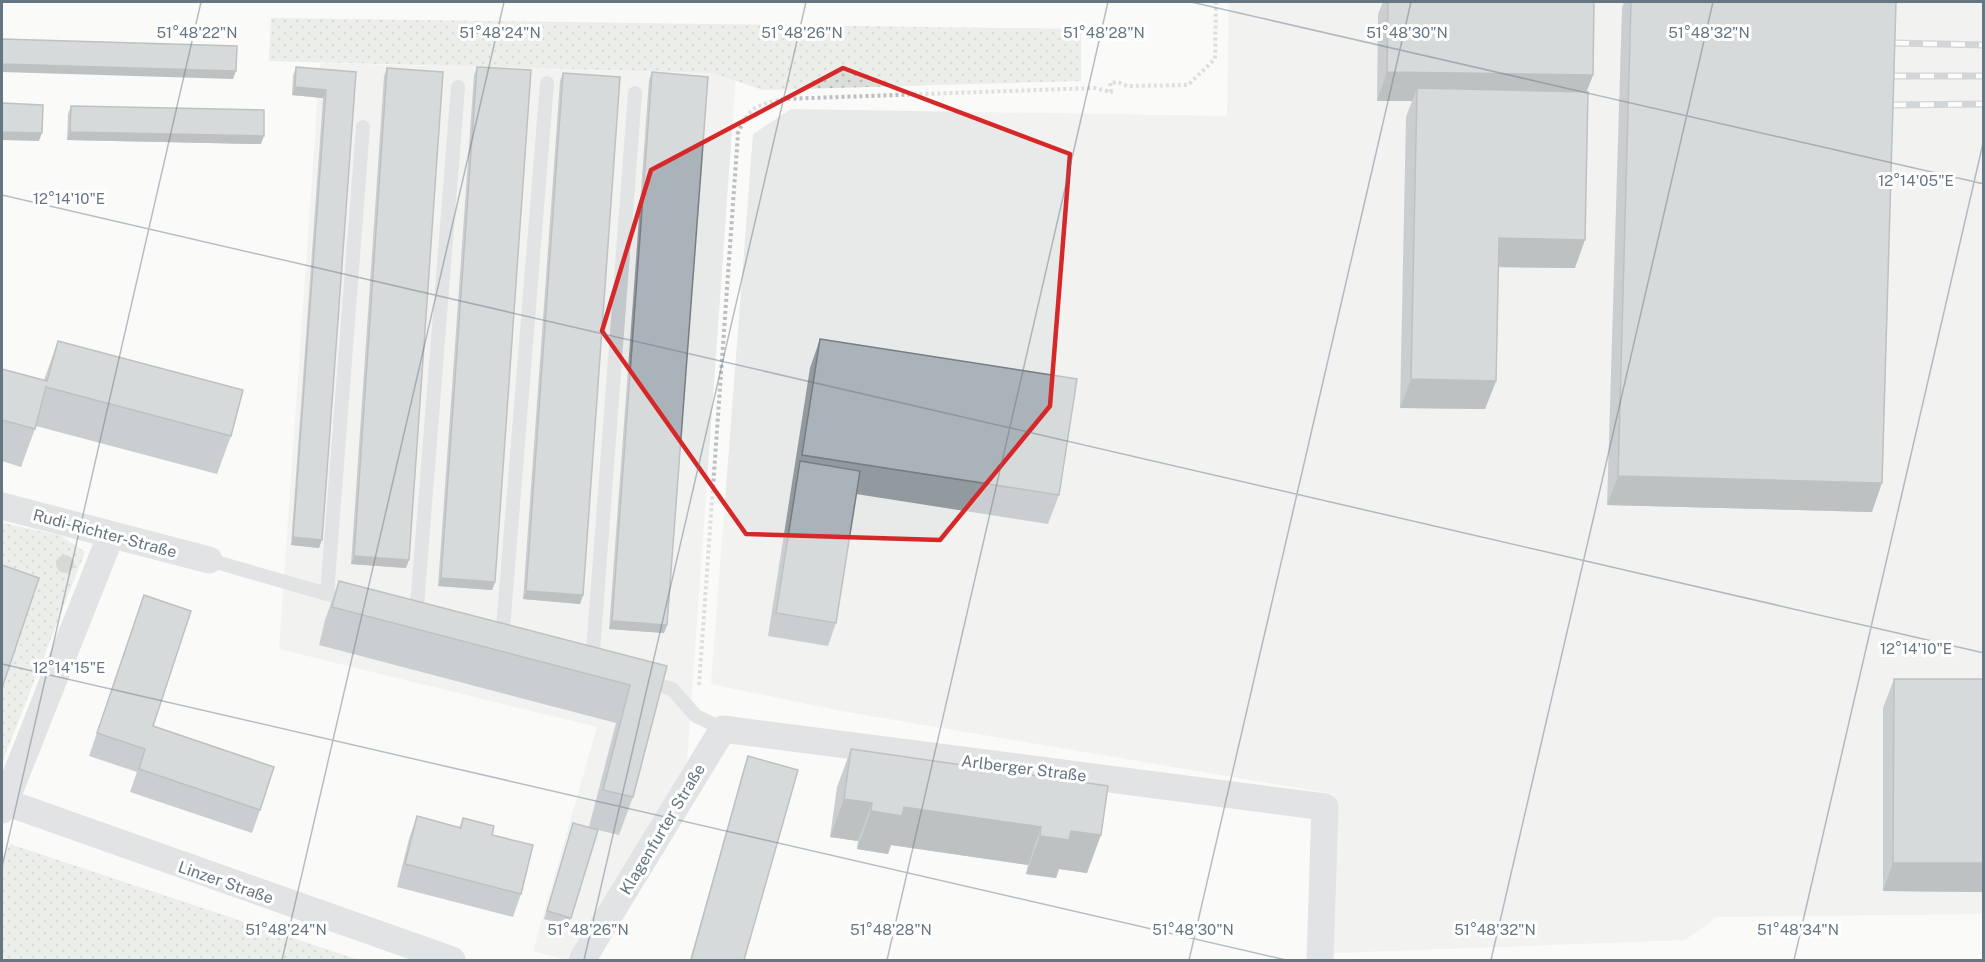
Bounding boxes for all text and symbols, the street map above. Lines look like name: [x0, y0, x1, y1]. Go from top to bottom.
text: 51°48'22"N: [156, 24, 238, 41]
text: 51°48'24"N: [459, 24, 541, 41]
text: 51°48'26"N: [761, 24, 843, 41]
text: 51°48'28"N: [1063, 24, 1145, 41]
text: 51°48'30"N: [1366, 24, 1448, 41]
text: 51°48'32"N: [1668, 24, 1750, 41]
text: 12°14'05"E: [1878, 172, 1954, 189]
text: 12°14'10"E: [33, 190, 105, 207]
street label: Rudi-Richter-Straße: [31, 505, 179, 562]
text: 12°14'10"E: [1880, 640, 1952, 657]
text: 12°14'15"E: [33, 659, 105, 676]
street label: Arlberger Straße: [960, 751, 1088, 786]
street label: Klagenfurter Straße: [616, 760, 709, 898]
street label: Linzer Straße: [176, 857, 276, 908]
text: 51°48'24"N: [245, 921, 327, 938]
text: 51°48'26"N: [547, 921, 629, 938]
text: 51°48'28"N: [850, 921, 932, 938]
text: 51°48'30"N: [1152, 921, 1234, 938]
text: 51°48'32"N: [1454, 921, 1536, 938]
text: 51°48'34"N: [1757, 921, 1839, 938]

